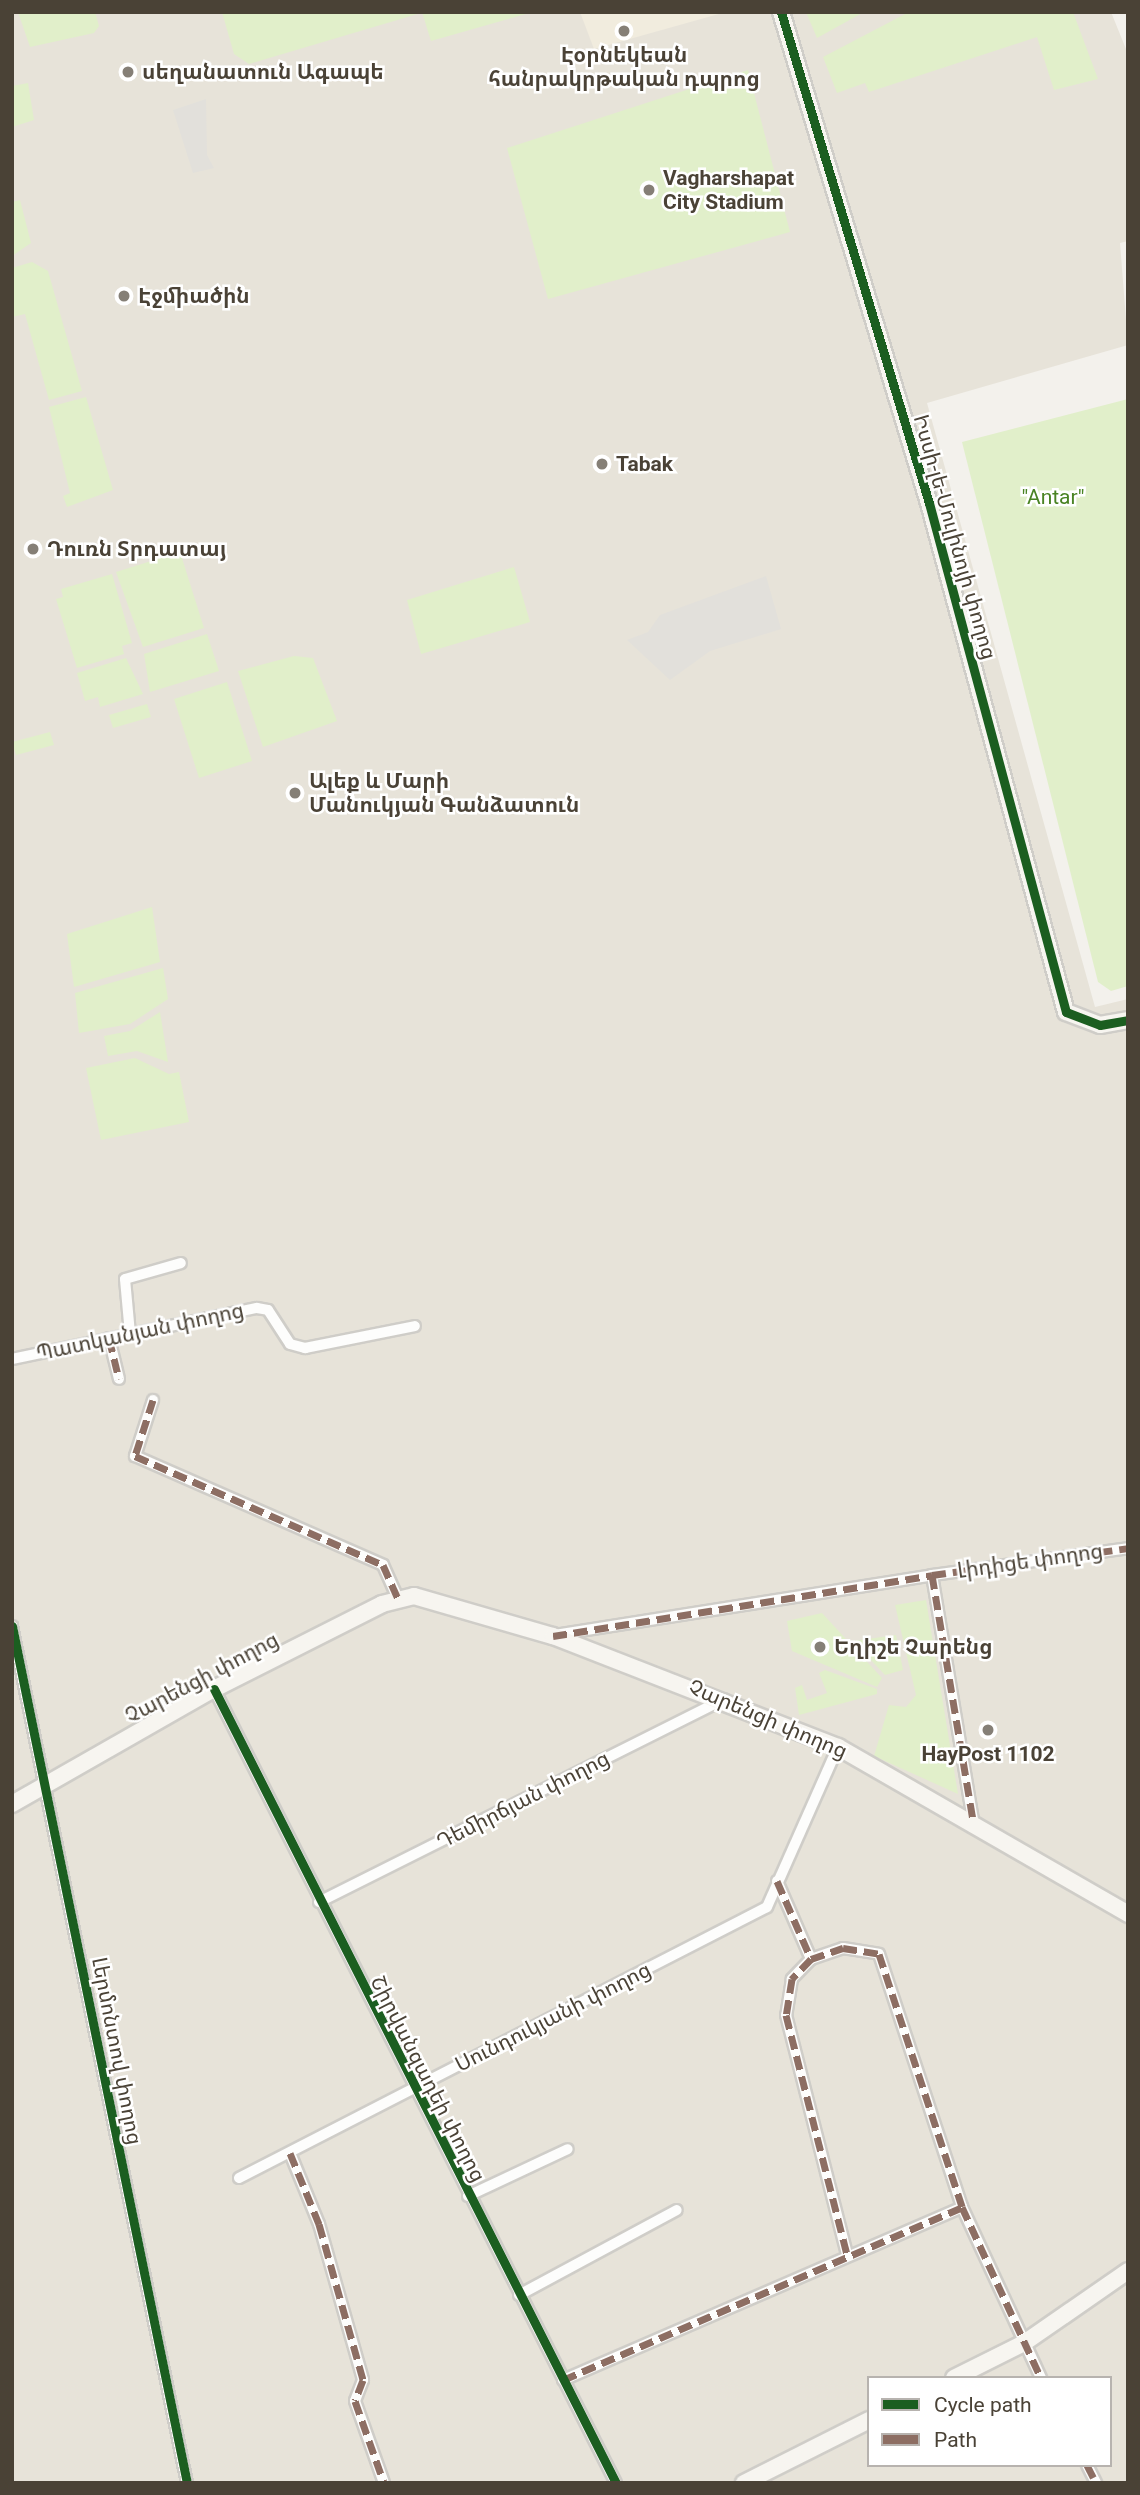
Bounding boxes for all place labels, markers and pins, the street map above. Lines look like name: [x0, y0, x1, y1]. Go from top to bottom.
marker: Էօրնեկեան հանրակրթական դպրոց: [616, 23, 632, 39]
place label: Էօրնեկեան հանրակրթական դպրոց: [488, 42, 760, 92]
place label: սեղանատուն Ագապե: [142, 59, 384, 85]
marker: սեղանատուն Ագապե: [120, 64, 136, 80]
place label: Vagharshapat City Stadium: [663, 165, 794, 215]
marker: Vagharshapat City Stadium: [641, 182, 657, 198]
place label: Էջմիածին: [138, 283, 250, 309]
marker: Էջմիածին: [116, 288, 132, 304]
place label: Tabak: [616, 451, 673, 477]
marker: Tabak: [594, 456, 610, 472]
place label: Դուռն Տրդատայ: [47, 536, 226, 562]
marker: Դուռն Տրդատայ: [25, 541, 41, 557]
place label: Ալեք և Մարի Մանուկյան Գանձատուն: [309, 768, 579, 818]
marker: Ալեք և Մարի Մանուկյան Գանձատուն: [287, 785, 303, 801]
place label: Եղիշե Չարենց: [834, 1634, 993, 1660]
marker: Եղիշե Չարենց: [812, 1639, 828, 1655]
marker: HayPost 1102: [980, 1722, 996, 1738]
place label: HayPost 1102: [921, 1741, 1055, 1767]

